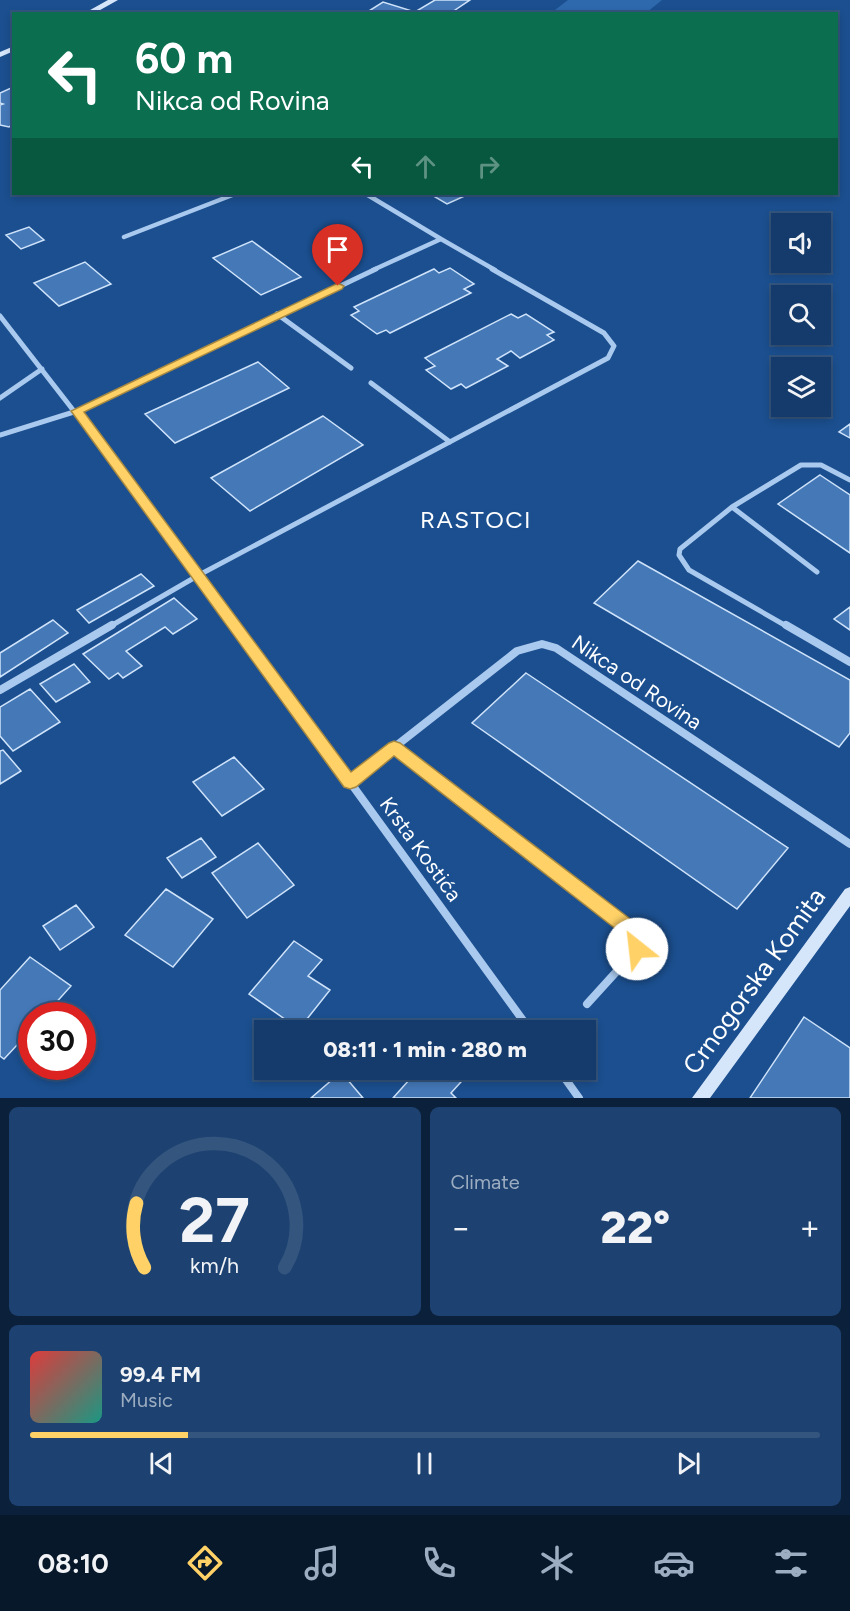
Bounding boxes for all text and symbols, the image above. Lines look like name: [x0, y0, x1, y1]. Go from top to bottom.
text: 60 m: [135, 33, 233, 84]
icon: left: [36, 36, 114, 114]
text: Nikca od Rovina: [135, 84, 330, 117]
icon: left: [346, 150, 379, 183]
icon: ahead: [409, 150, 442, 183]
icon: right: [472, 150, 505, 183]
map controls: [771, 213, 831, 417]
button: sound: [771, 213, 831, 273]
pin: [312, 224, 363, 286]
icon: arrive: [321, 233, 354, 266]
button: search: [771, 285, 831, 345]
button: layers: [771, 357, 831, 417]
district label: RASTOCI: [420, 505, 532, 534]
street label: Nikca od Rovina: [567, 629, 707, 735]
street label: Krsta Kostića: [375, 792, 467, 906]
street label: Crnogorska Komita: [676, 882, 832, 1080]
position arrow: [605, 917, 669, 981]
speed limit sign: 30: [18, 1002, 96, 1080]
text: 08:11 · 1 min · 280 m: [323, 1036, 527, 1063]
text: Climate: [451, 1170, 520, 1194]
text: 27: [179, 1183, 250, 1258]
text: 22°: [600, 1200, 670, 1254]
text: −: [451, 1208, 471, 1247]
text: +: [799, 1208, 820, 1247]
text: km/h: [190, 1254, 239, 1279]
text: 99.4 FM: [120, 1361, 201, 1388]
text: Music: [120, 1388, 173, 1412]
icon: previous: [145, 1447, 178, 1480]
icon: pause: [408, 1447, 441, 1480]
icon: next: [672, 1447, 705, 1480]
icon: directions: [184, 1542, 226, 1584]
icon: music: [301, 1542, 343, 1584]
icon: phone: [418, 1542, 460, 1584]
icon: climate: [536, 1542, 578, 1584]
icon: car: [653, 1542, 695, 1584]
icon: filters: [770, 1542, 812, 1584]
text: 08:10: [38, 1547, 109, 1580]

